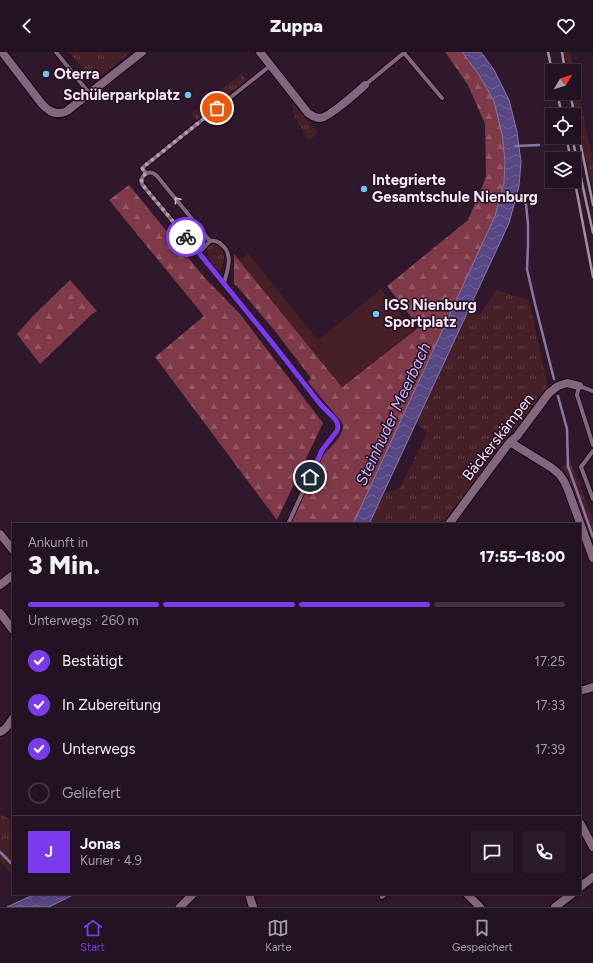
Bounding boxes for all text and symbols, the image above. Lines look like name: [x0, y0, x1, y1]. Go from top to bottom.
icon: back: [16, 15, 38, 37]
text: Zuppa: [270, 15, 323, 37]
icon: heart: [555, 15, 577, 37]
north arrow: [545, 64, 581, 100]
map controls: [545, 64, 581, 188]
place label: Oterra: [54, 65, 99, 83]
marker: Oterra: [41, 69, 51, 79]
place label: Schülerparkplatz: [63, 86, 180, 104]
marker: Schülerparkplatz: [183, 90, 193, 100]
pin: [200, 91, 234, 125]
icon: bag: [206, 97, 228, 119]
button: locate: [545, 108, 581, 144]
button: layers: [545, 152, 581, 188]
place label: Integrierte Gesamtschule Nienburg: [372, 171, 538, 206]
marker: Integrierte Gesamtschule Nienburg: [359, 184, 369, 194]
one-way arrow: [174, 198, 181, 205]
courier: [166, 217, 206, 257]
icon: bike: [175, 226, 197, 248]
place label: IGS Nienburg Sportplatz: [384, 296, 477, 331]
marker: IGS Nienburg Sportplatz: [371, 309, 381, 319]
water label: Steinhuder Meerbach: [351, 339, 435, 489]
street label: Bäckerskämpen: [458, 390, 538, 484]
pin: [293, 460, 327, 494]
icon: home: [299, 466, 321, 488]
text: Ankunft in: [28, 535, 88, 550]
text: 17:55–18:00: [480, 548, 565, 566]
text: 3 Min.: [28, 549, 100, 581]
text: Unterwegs · 260 m: [28, 613, 139, 628]
icon: check: [28, 650, 50, 672]
text: Bestätigt: [62, 652, 123, 670]
text: 17:25: [535, 654, 565, 669]
icon: check: [28, 694, 50, 716]
text: In Zubereitung: [62, 696, 161, 714]
text: 17:33: [535, 698, 565, 713]
icon: check: [28, 738, 50, 760]
text: Unterwegs: [62, 740, 135, 758]
text: 17:39: [535, 742, 565, 757]
text: Geliefert: [62, 784, 121, 802]
button: chat: [471, 831, 513, 873]
button: phone: [523, 831, 565, 873]
text: Jonas: [80, 835, 121, 853]
text: J: [45, 843, 53, 861]
text: Kurier · 4.9: [80, 853, 142, 868]
tab: Start: [80, 917, 105, 954]
tab: Karte: [265, 917, 291, 954]
tab: Gespeichert: [452, 917, 513, 954]

